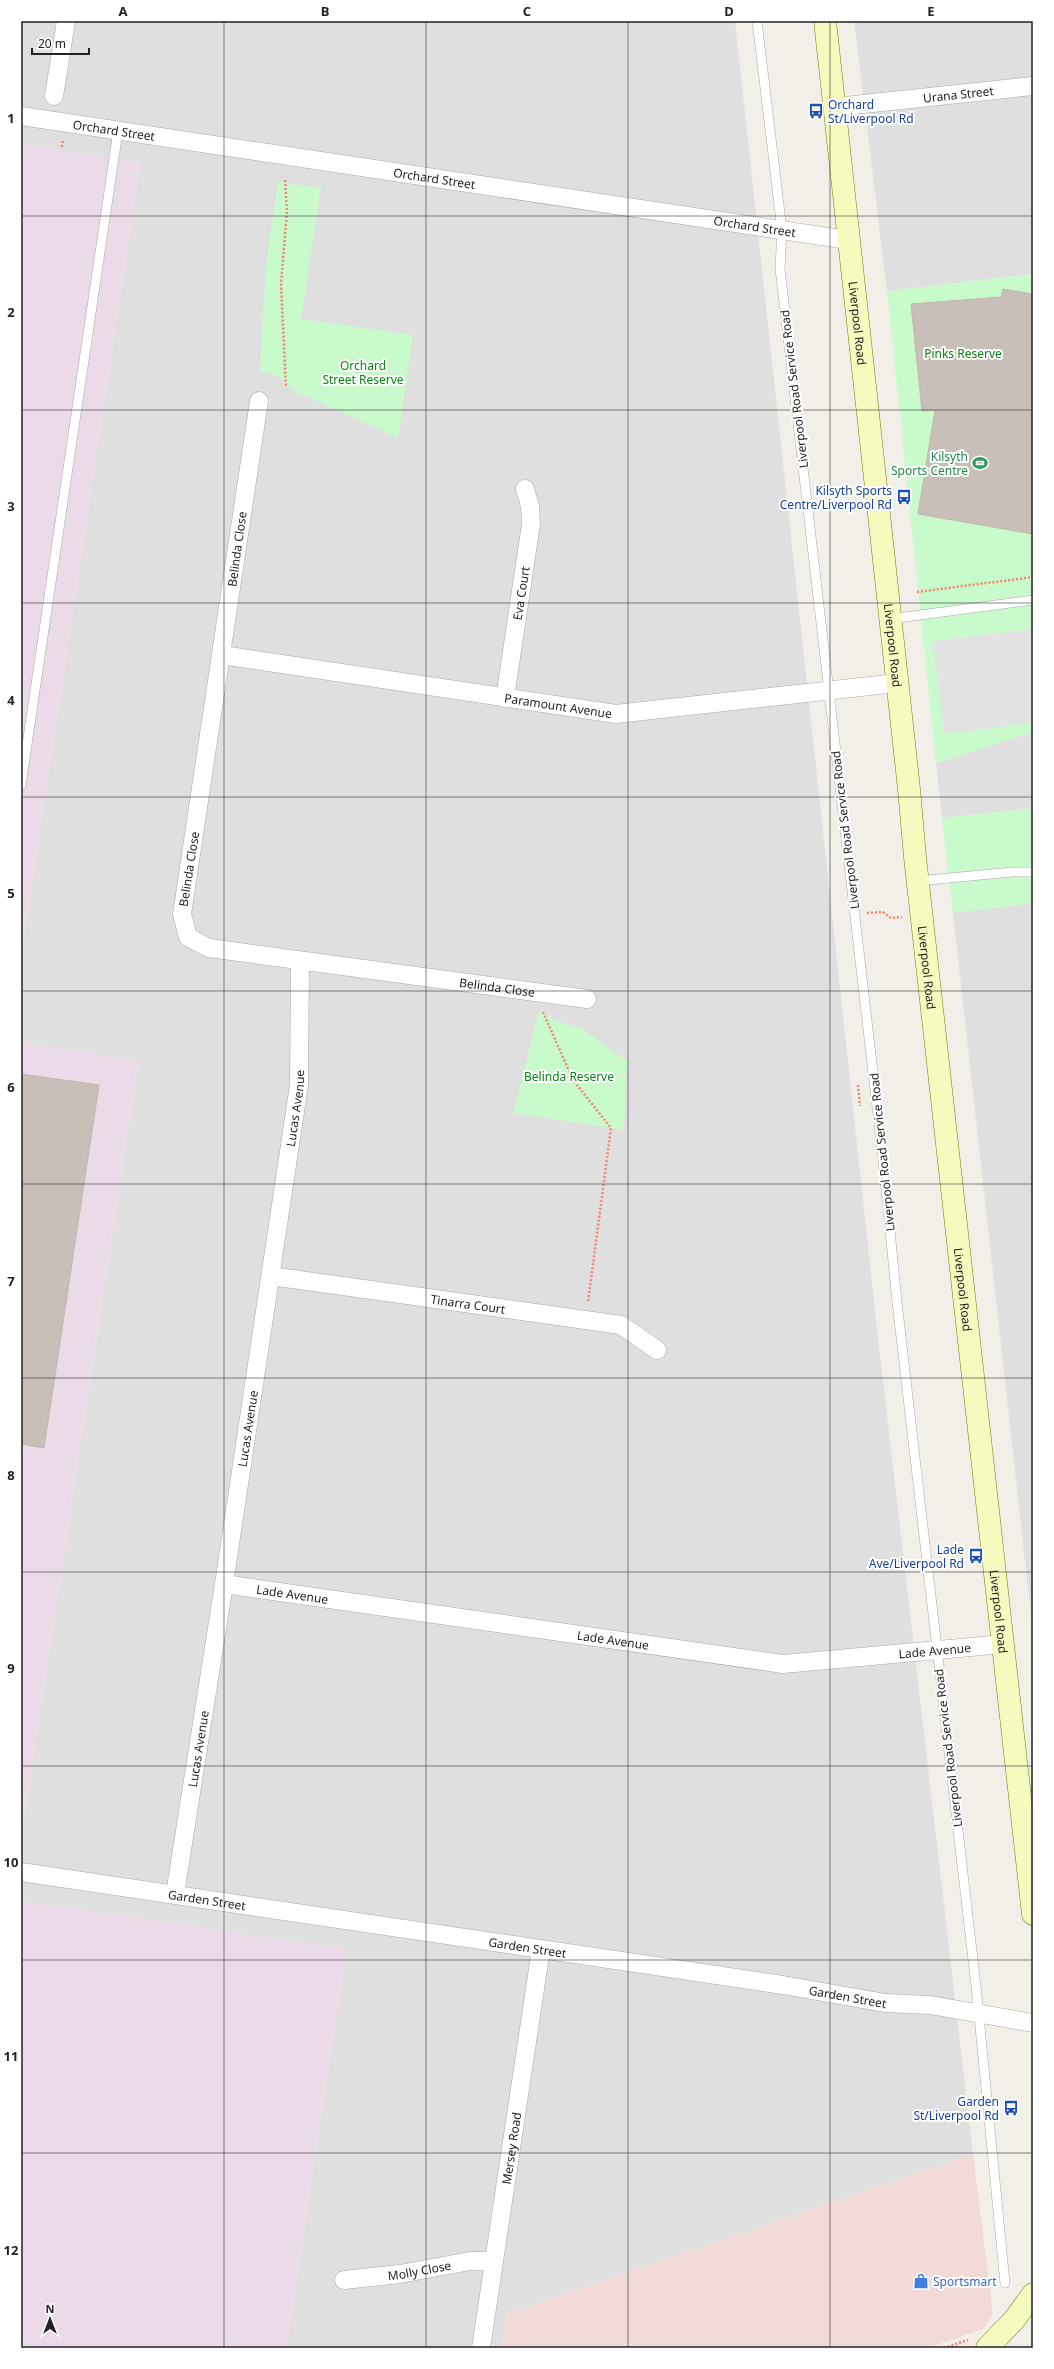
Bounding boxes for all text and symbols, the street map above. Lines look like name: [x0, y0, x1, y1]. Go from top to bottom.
text: A: [119, 2, 128, 20]
text: B: [321, 2, 329, 20]
text: C: [523, 2, 531, 20]
text: D: [724, 2, 734, 20]
text: E: [927, 2, 935, 20]
scale bar: [32, 30, 89, 56]
text: 20 m: [38, 35, 66, 52]
street label: Urana Street: [922, 82, 995, 106]
place label: Orchard St/Liverpool Rd: [828, 96, 914, 127]
bus stop icon: Orchard St/Liverpool Rd: [807, 102, 825, 120]
text: 1: [7, 109, 15, 127]
street label: Orchard Street: [72, 115, 157, 145]
street label: Orchard Street: [392, 163, 477, 193]
street label: Orchard Street: [713, 211, 798, 241]
street label: Liverpool Road: [845, 280, 871, 366]
text: 2: [7, 303, 15, 321]
street label: Liverpool Road Service Road: [776, 309, 812, 469]
park label: Pinks Reserve: [924, 345, 1002, 362]
park label: Orchard Street Reserve: [322, 357, 404, 388]
place label: Kilsyth Sports Centre: [891, 448, 968, 479]
sports icon: Kilsyth Sports Centre: [971, 454, 989, 472]
place label: Kilsyth Sports Centre/Liverpool Rd: [780, 482, 892, 513]
bus stop icon: Kilsyth Sports Centre/Liverpool Rd: [895, 488, 913, 506]
text: 3: [7, 497, 15, 515]
street label: Belinda Close: [223, 510, 251, 588]
street label: Eva Court: [508, 564, 533, 621]
street label: Liverpool Road: [880, 602, 906, 688]
street label: Paramount Avenue: [503, 689, 613, 722]
text: 4: [7, 691, 15, 709]
street label: Liverpool Road Service Road: [827, 750, 863, 910]
street label: Belinda Close: [175, 830, 203, 908]
text: 5: [7, 884, 15, 902]
street label: Liverpool Road: [914, 925, 940, 1010]
street label: Belinda Close: [458, 973, 536, 1000]
park label: Belinda Reserve: [524, 1068, 614, 1085]
street label: Lucas Avenue: [281, 1070, 308, 1148]
street label: Liverpool Road Service Road: [865, 1072, 899, 1232]
text: 6: [7, 1078, 15, 1096]
street label: Liverpool Road: [950, 1247, 976, 1332]
text: 7: [7, 1272, 15, 1290]
street label: Tinarra Court: [430, 1290, 507, 1317]
street label: Lucas Avenue: [233, 1389, 262, 1468]
text: 8: [7, 1466, 15, 1484]
place label: Lade Ave/Liverpool Rd: [869, 1541, 964, 1572]
bus stop icon: Lade Ave/Liverpool Rd: [967, 1547, 985, 1565]
street label: Liverpool Road: [986, 1569, 1012, 1654]
street label: Lade Avenue: [255, 1580, 330, 1607]
street label: Lade Avenue: [576, 1626, 650, 1653]
street label: Lade Avenue: [898, 1639, 972, 1662]
text: 9: [7, 1659, 15, 1677]
street label: Liverpool Road Service Road: [930, 1668, 966, 1828]
street label: Lucas Avenue: [184, 1709, 212, 1788]
text: 10: [4, 1853, 18, 1871]
street label: Garden Street: [167, 1885, 248, 1914]
street label: Garden Street: [487, 1933, 568, 1961]
street label: Garden Street: [808, 1981, 888, 2012]
text: 11: [4, 2047, 18, 2065]
place label: Garden St/Liverpool Rd: [913, 2093, 999, 2124]
bus stop icon: Garden St/Liverpool Rd: [1002, 2099, 1020, 2117]
street label: Mersey Road: [497, 2111, 525, 2186]
text: 12: [4, 2241, 18, 2259]
street label: Molly Close: [387, 2256, 453, 2284]
shop icon: Sportsmart: [912, 2272, 930, 2290]
place label: Sportsmart: [933, 2273, 997, 2290]
north arrow: [30, 2299, 70, 2339]
text: N: [46, 2301, 54, 2316]

